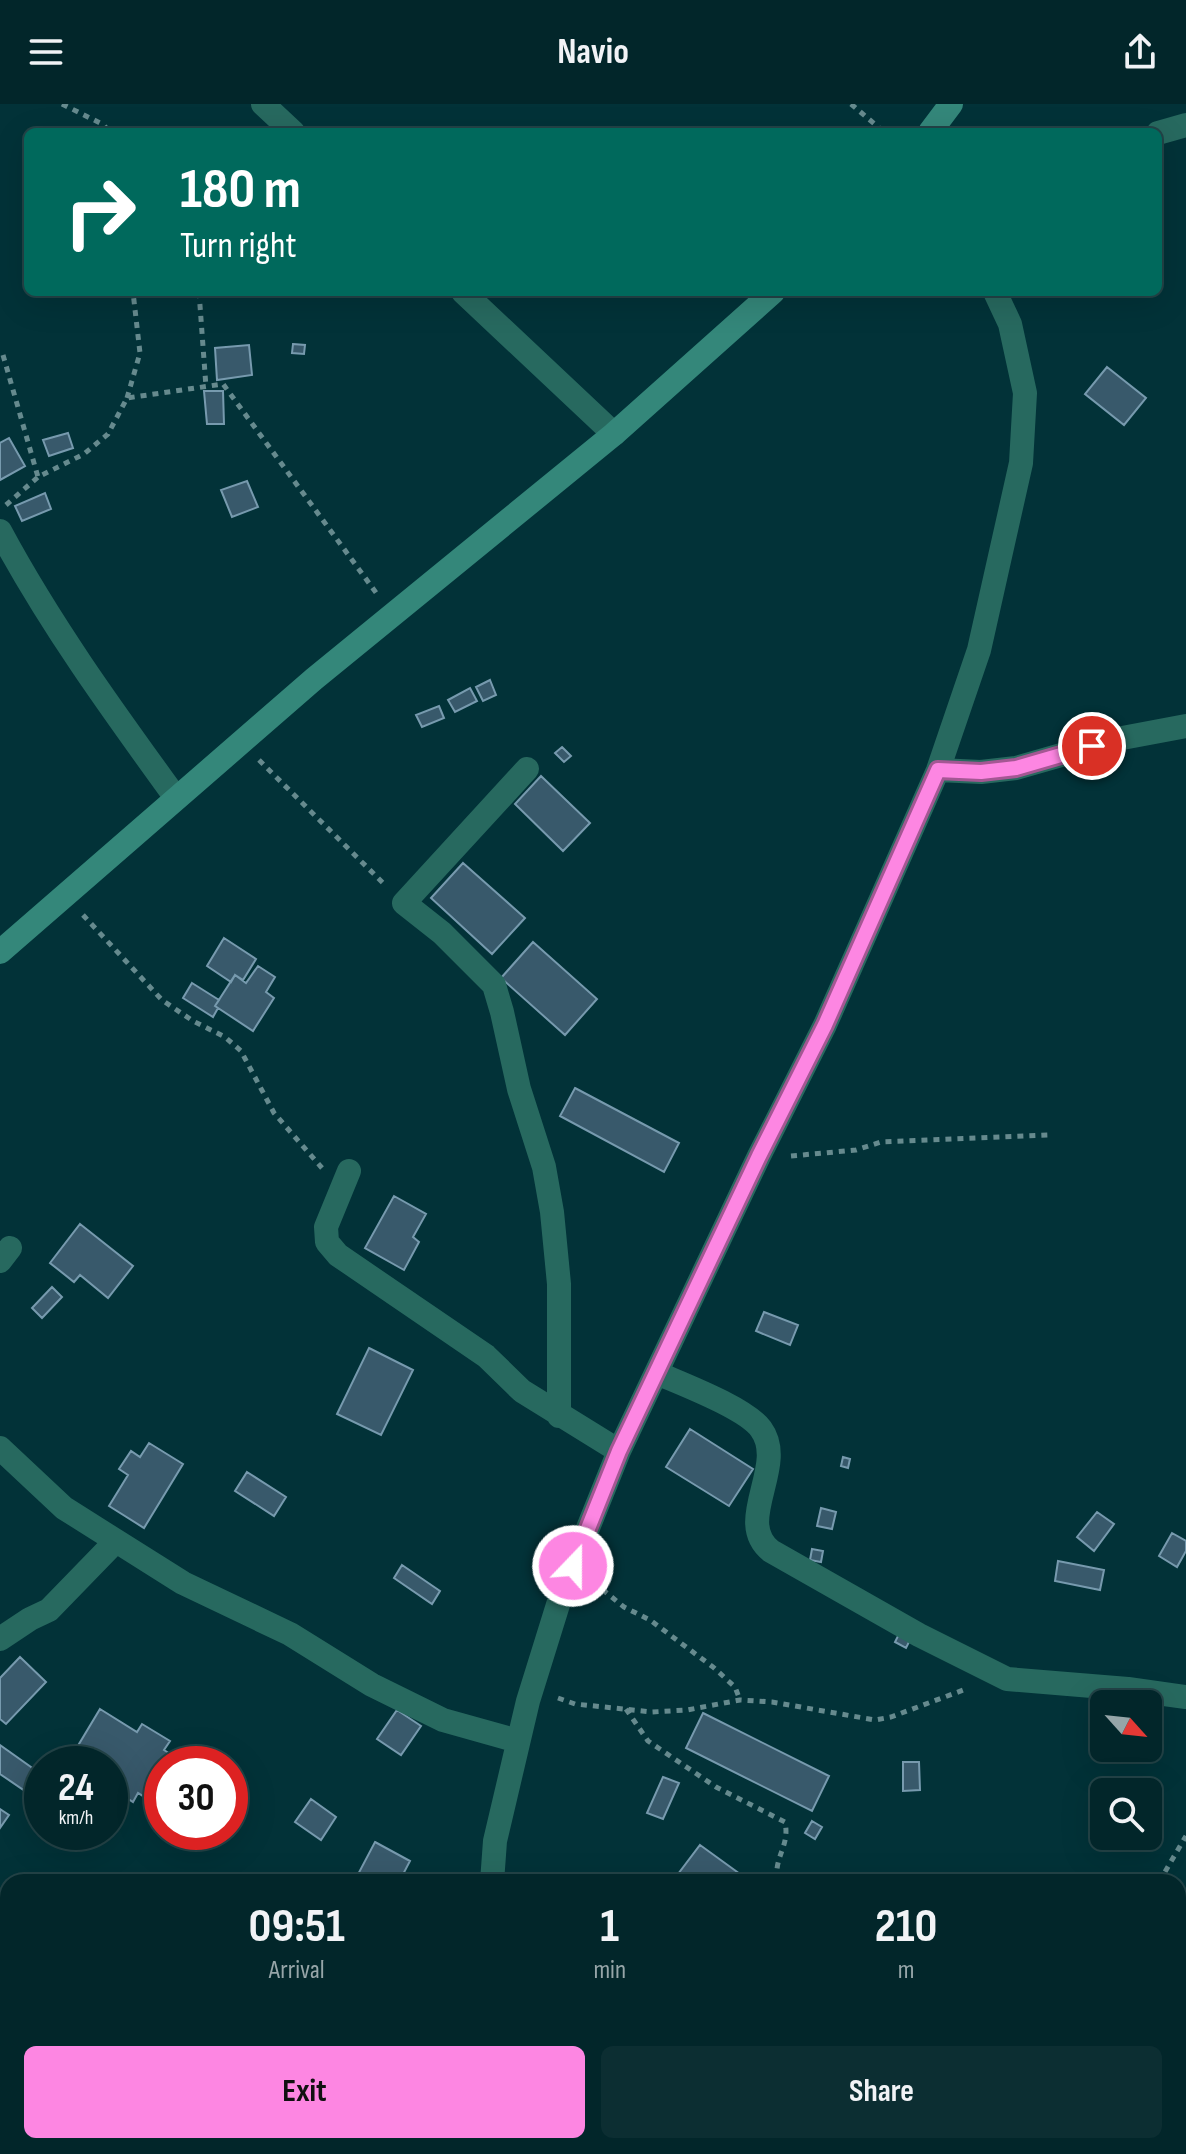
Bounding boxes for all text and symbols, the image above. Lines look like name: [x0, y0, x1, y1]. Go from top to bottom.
icon: menu: [24, 30, 68, 74]
icon: share: [1118, 30, 1162, 74]
text: Navio: [557, 31, 629, 74]
text: 180 m: [180, 157, 301, 224]
icon: right: [48, 160, 152, 264]
text: Turn right: [180, 225, 297, 268]
pin: [1058, 712, 1126, 780]
icon: arrive: [1070, 724, 1114, 768]
position arrow: [531, 1524, 615, 1608]
north arrow: [1090, 1690, 1162, 1762]
map controls: [1090, 1690, 1162, 1850]
speed limit sign: 30: [144, 1746, 248, 1850]
text: 24: [58, 1764, 94, 1812]
button: search: [1090, 1778, 1162, 1850]
text: km/h: [59, 1806, 93, 1830]
text: 09:51: [249, 1898, 345, 1955]
text: 1: [600, 1898, 619, 1955]
text: 210: [875, 1898, 937, 1955]
text: Arrival: [269, 1955, 325, 1986]
text: min: [593, 1955, 626, 1986]
text: m: [898, 1955, 914, 1986]
button: Exit: [24, 2046, 585, 2138]
button: Share: [601, 2046, 1162, 2138]

